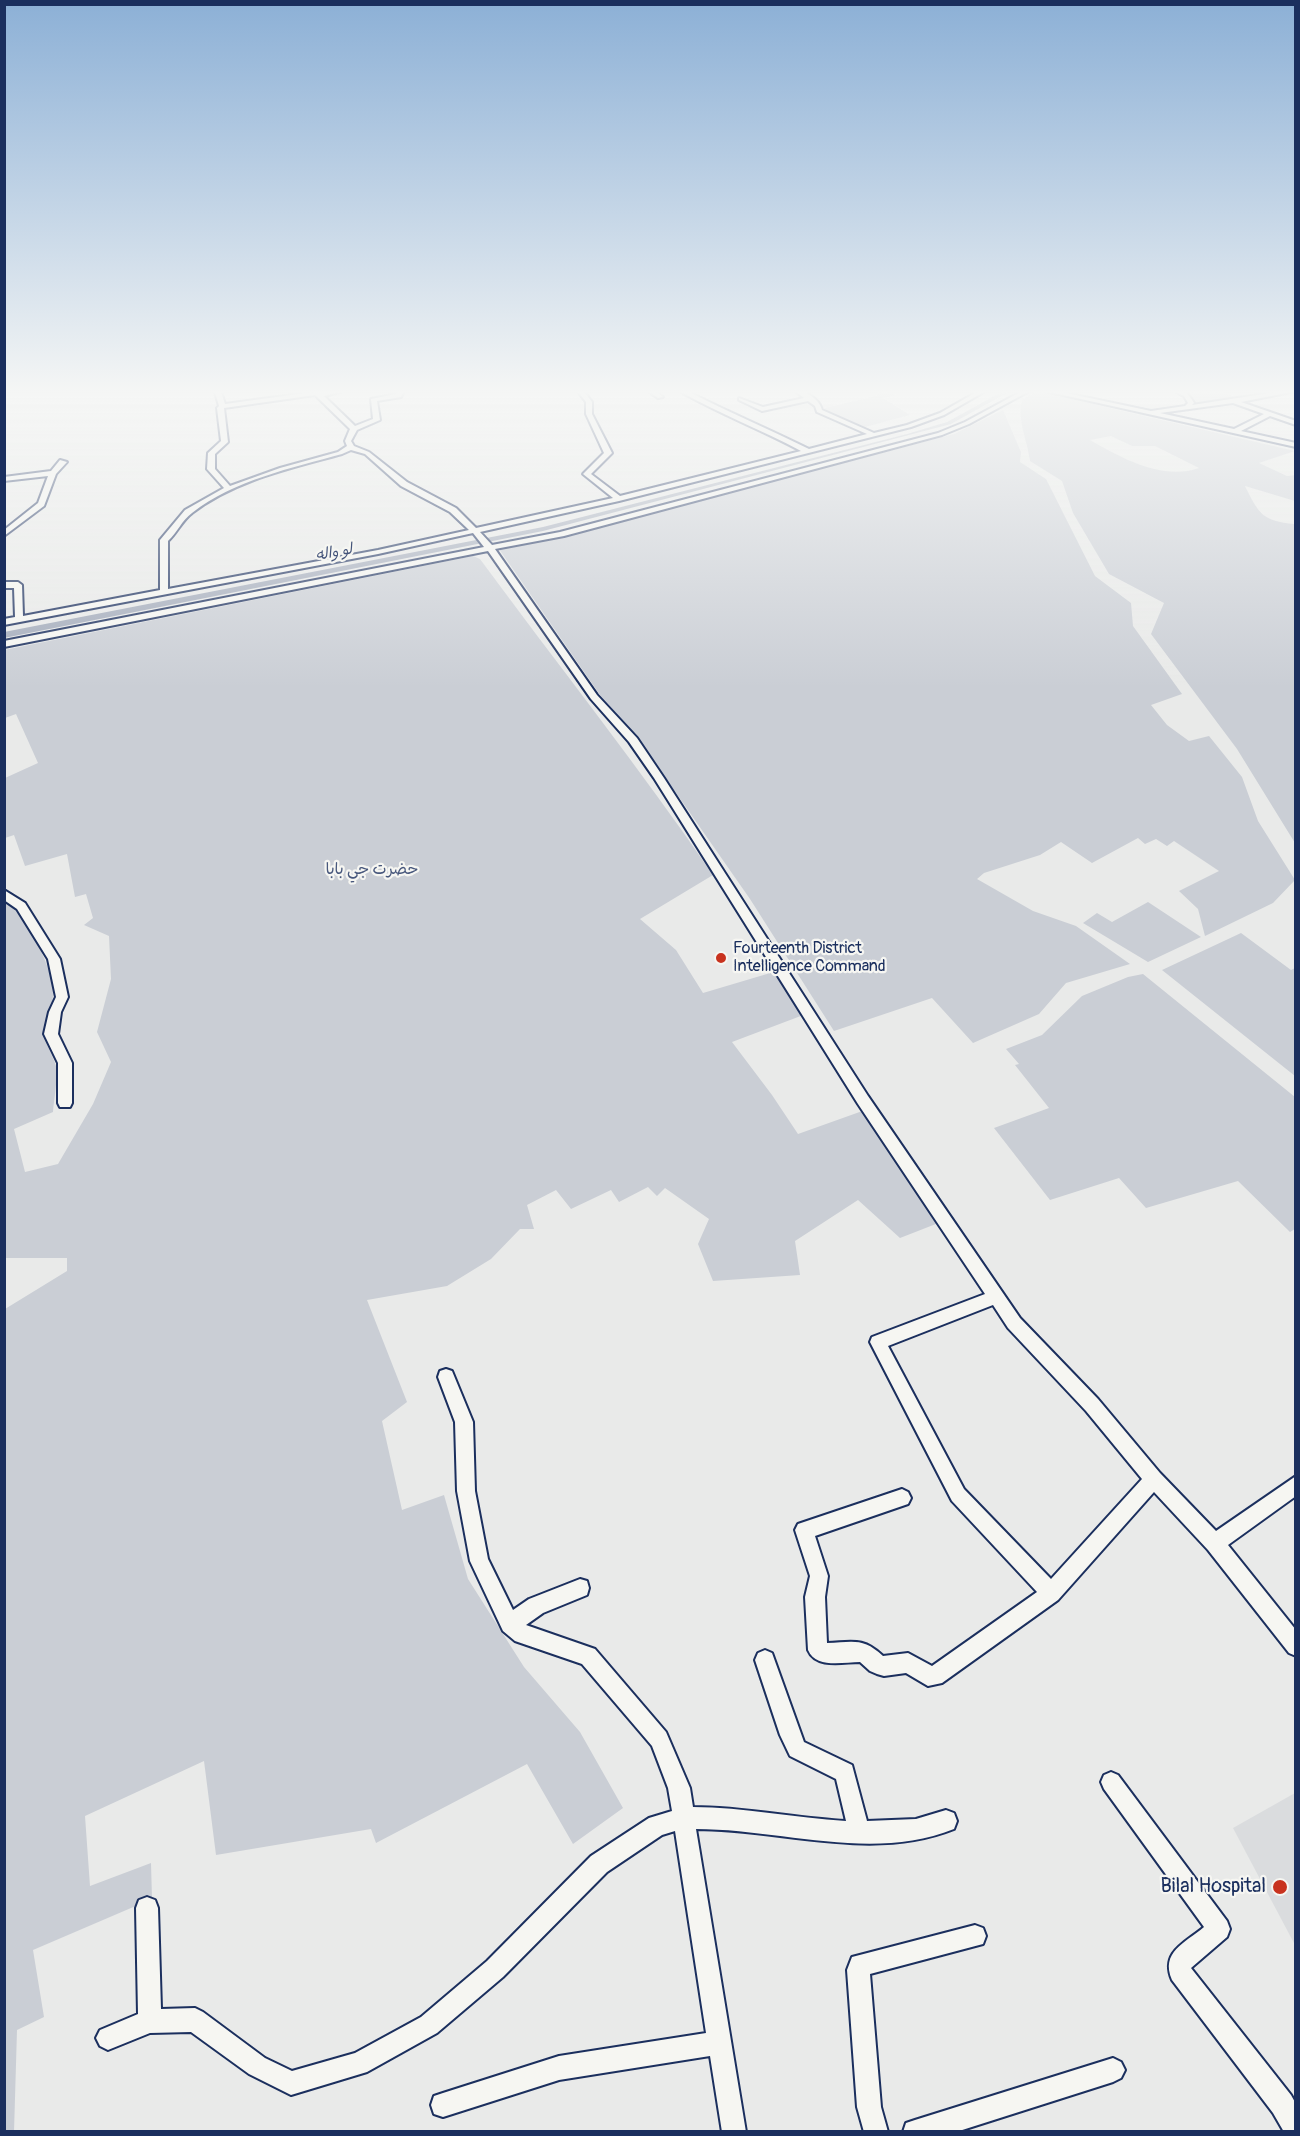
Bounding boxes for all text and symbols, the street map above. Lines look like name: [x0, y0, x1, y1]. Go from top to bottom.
water label: لو واله: [314, 541, 354, 565]
park label: حضرت جي بابا: [326, 860, 418, 880]
place label: Fourteenth District Intelligence Command: [733, 939, 886, 977]
marker: Fourteenth District Intelligence Command: [714, 951, 728, 965]
place label: Bilal Hospital: [1161, 1875, 1266, 1899]
marker: Bilal Hospital: [1271, 1878, 1289, 1896]

